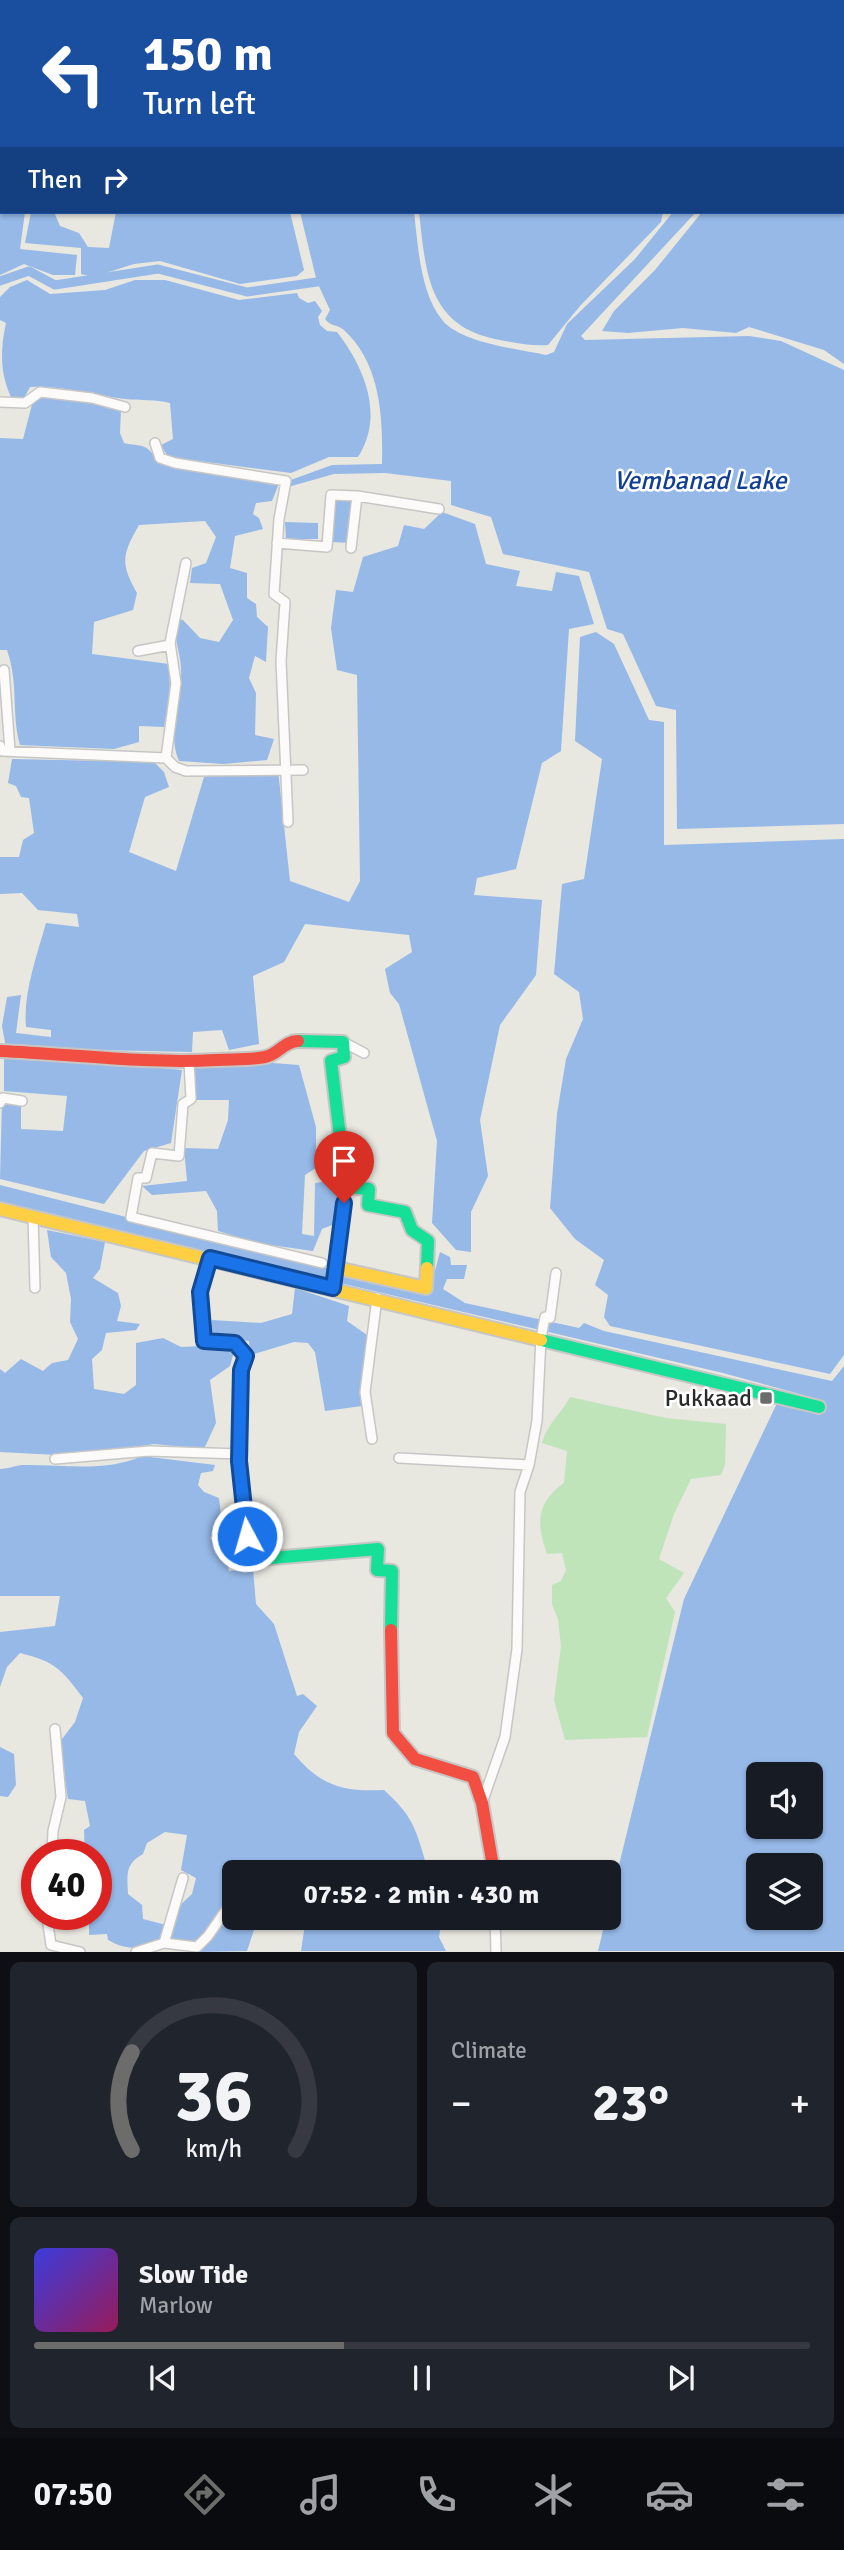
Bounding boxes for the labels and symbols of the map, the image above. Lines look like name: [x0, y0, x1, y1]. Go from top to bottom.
water label: Vembanad Lake: [613, 465, 789, 497]
pin: [314, 1131, 374, 1203]
place label: Pukkaad: [665, 1383, 752, 1413]
marker: Pukkaad: [758, 1390, 774, 1406]
position arrow: [210, 1499, 284, 1573]
speed limit sign: 40: [21, 1839, 112, 1930]

